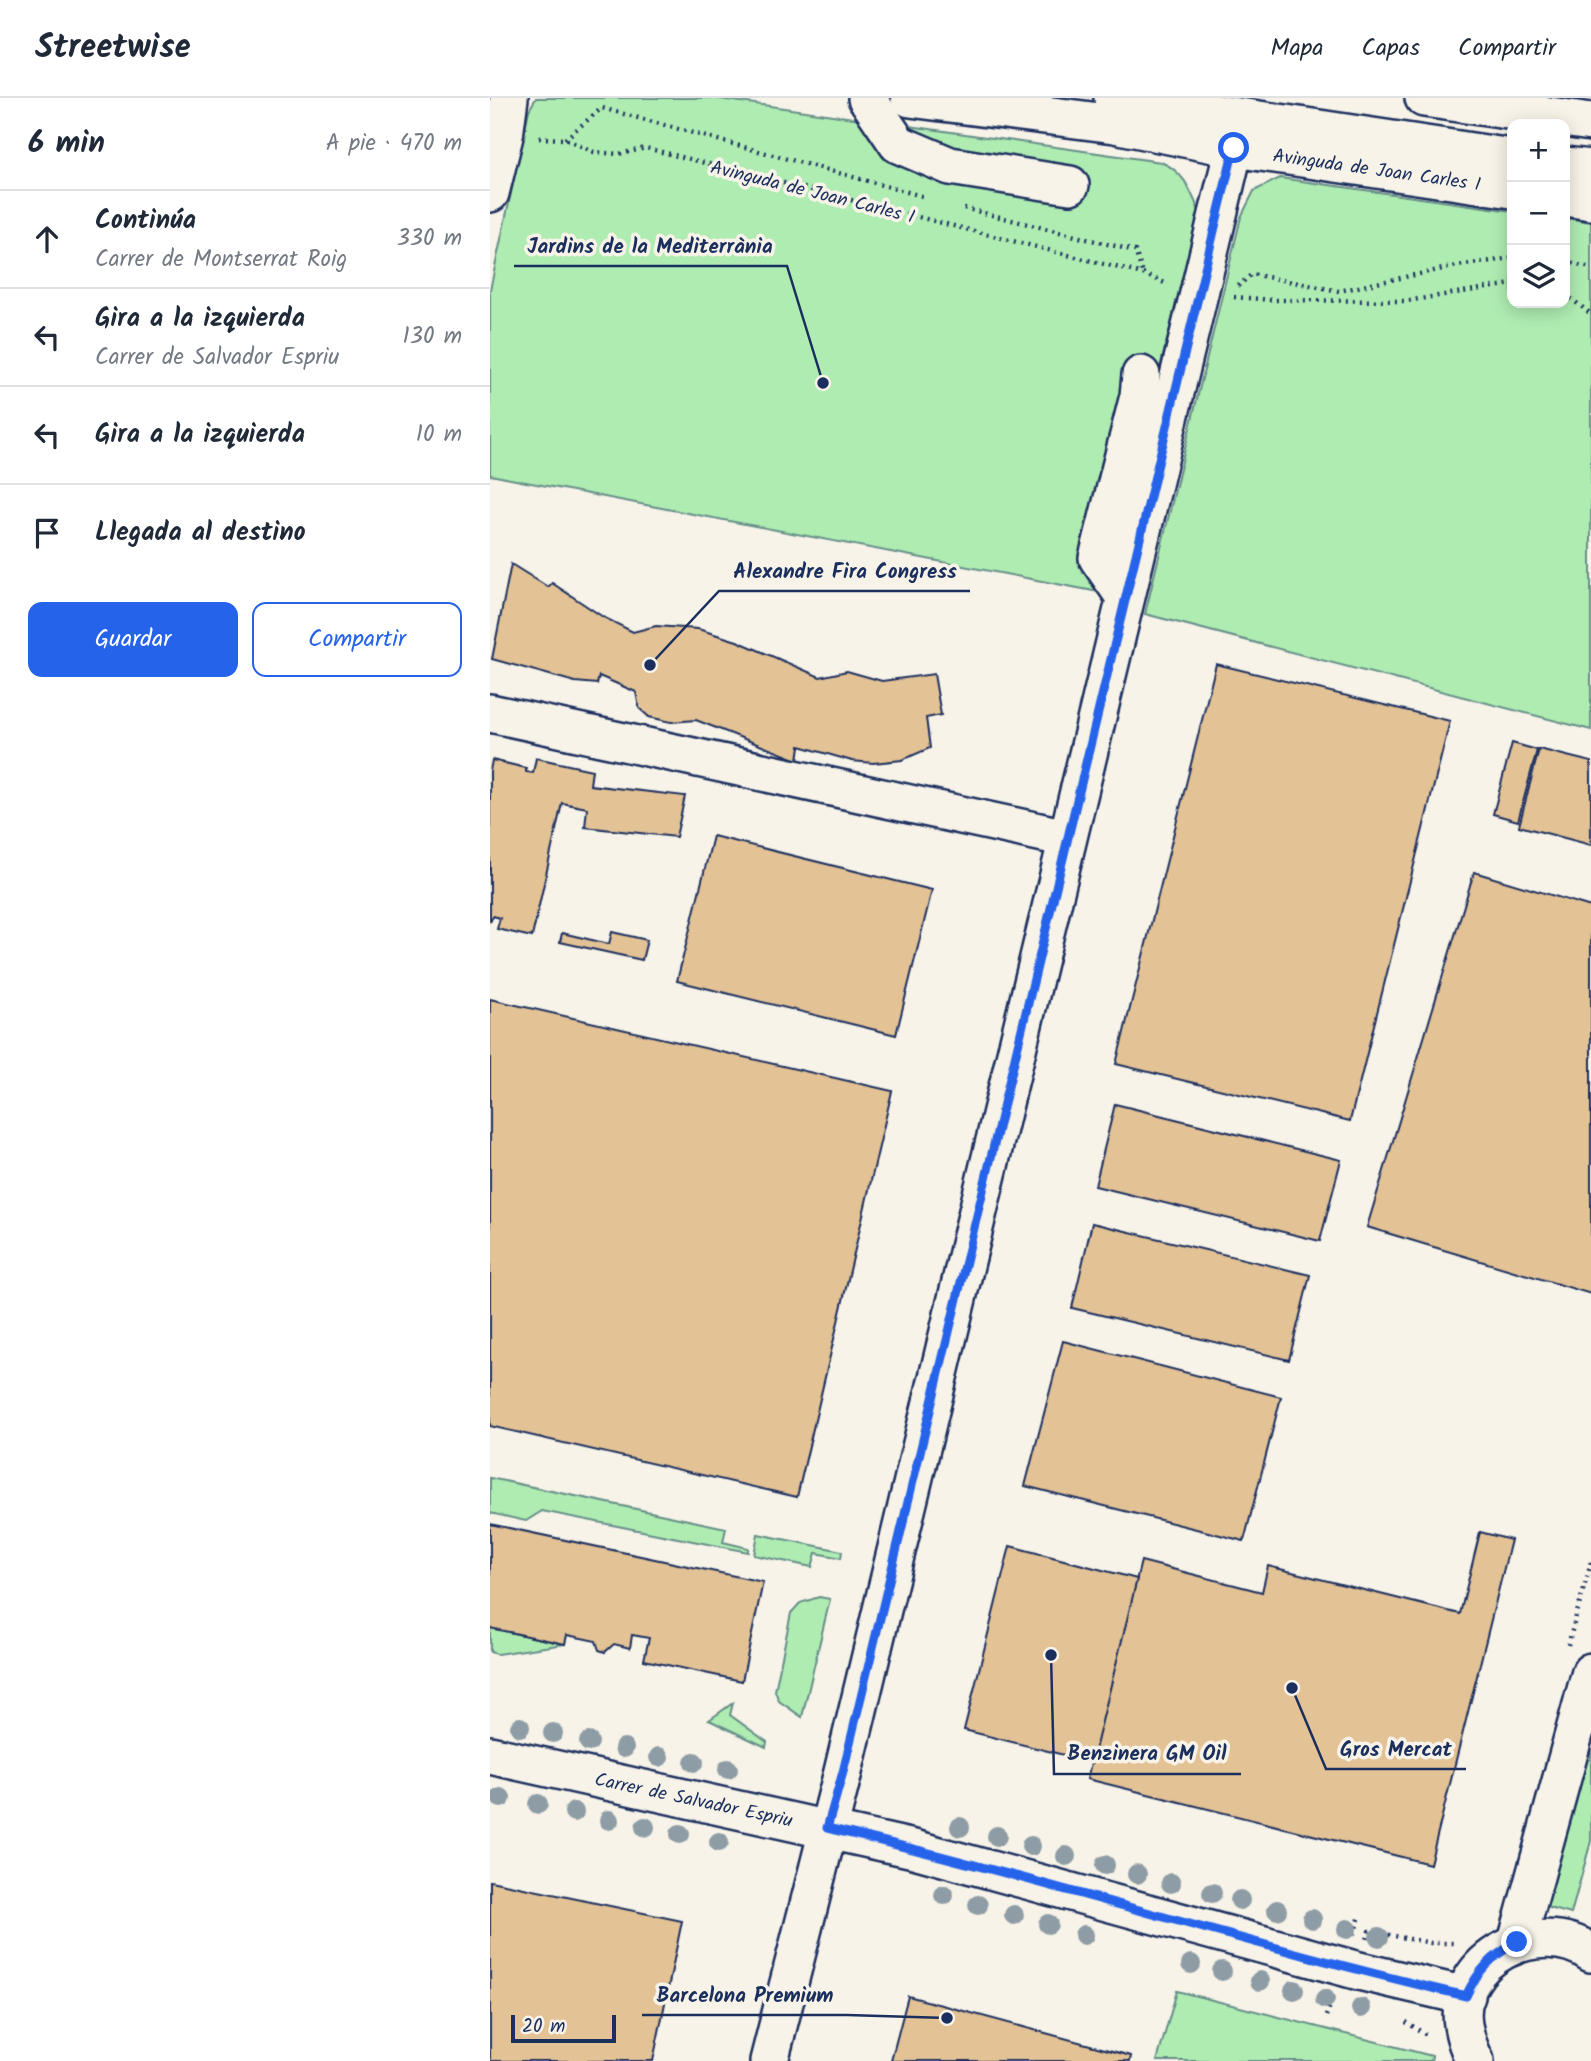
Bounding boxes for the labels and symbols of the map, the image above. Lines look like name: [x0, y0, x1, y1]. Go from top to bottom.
route start: [1218, 132, 1249, 163]
street label: Avinguda de Joan Carles I: [1271, 142, 1483, 200]
street label: Avinguda de Joan Carles I: [707, 153, 918, 233]
callout: Jardins de la Mediterrània: [514, 224, 787, 266]
text: Jardins de la Mediterrània: [527, 231, 773, 264]
callout: Alexandre Fira Congress: [719, 549, 970, 591]
text: Alexandre Fira Congress: [733, 556, 957, 589]
callout: Gros Mercat: [1326, 1727, 1466, 1769]
callout: Benzinera GM Oil: [1054, 1732, 1241, 1774]
text: Gros Mercat: [1340, 1734, 1452, 1767]
text: Benzinera GM Oil: [1067, 1738, 1227, 1771]
street label: Carrer de Salvador Espriu: [592, 1765, 795, 1837]
route end: [1501, 1926, 1532, 1957]
callout: Barcelona Premium: [642, 1973, 847, 2015]
text: Barcelona Premium: [657, 1980, 833, 2013]
scale bar: [511, 2012, 616, 2044]

